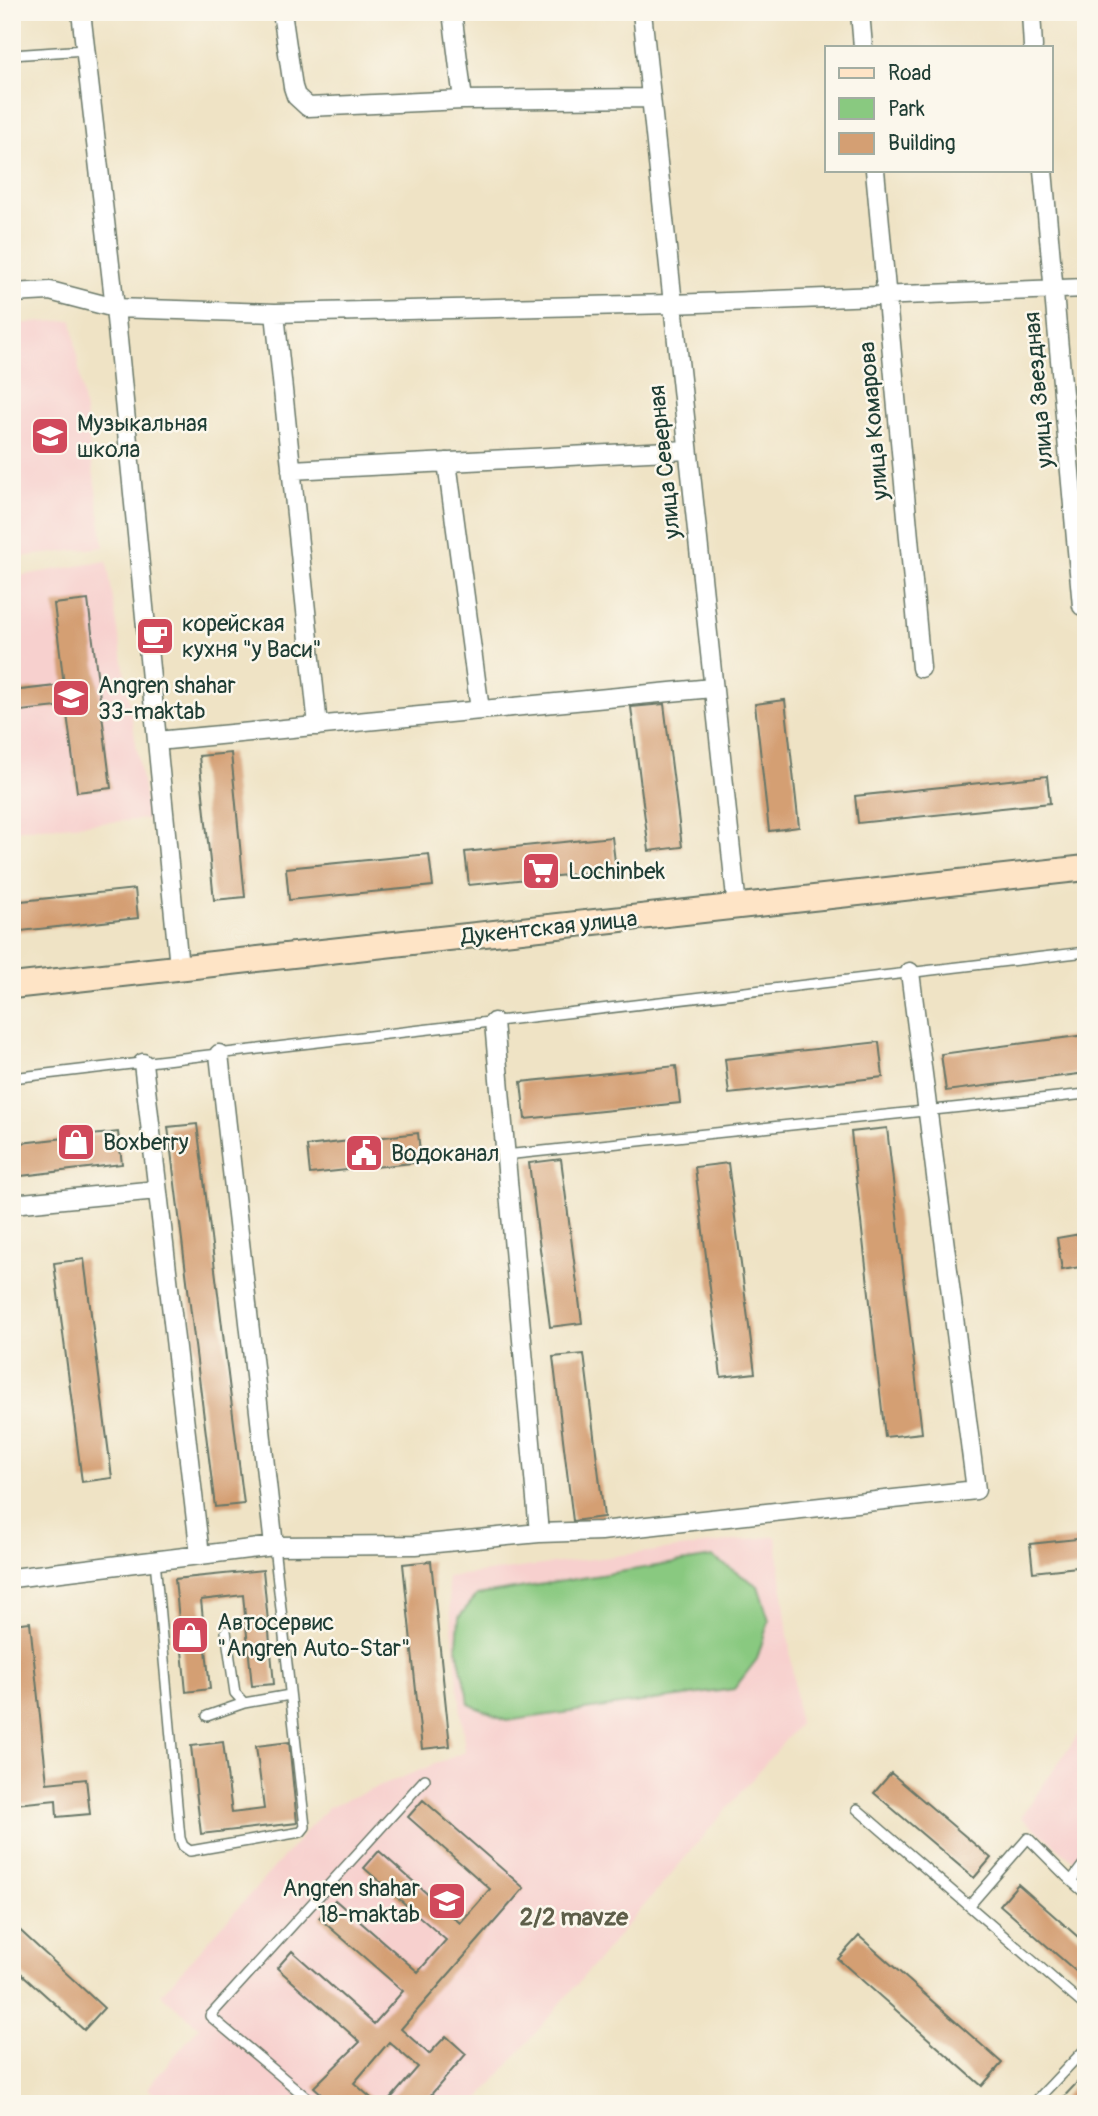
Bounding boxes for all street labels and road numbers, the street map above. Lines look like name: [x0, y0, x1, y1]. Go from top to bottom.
street label: улица Звездная: [1017, 311, 1060, 470]
street label: улица Комарова: [852, 341, 895, 502]
street label: улица Северная: [642, 384, 687, 541]
street label: Дукентская улица: [458, 904, 639, 951]

